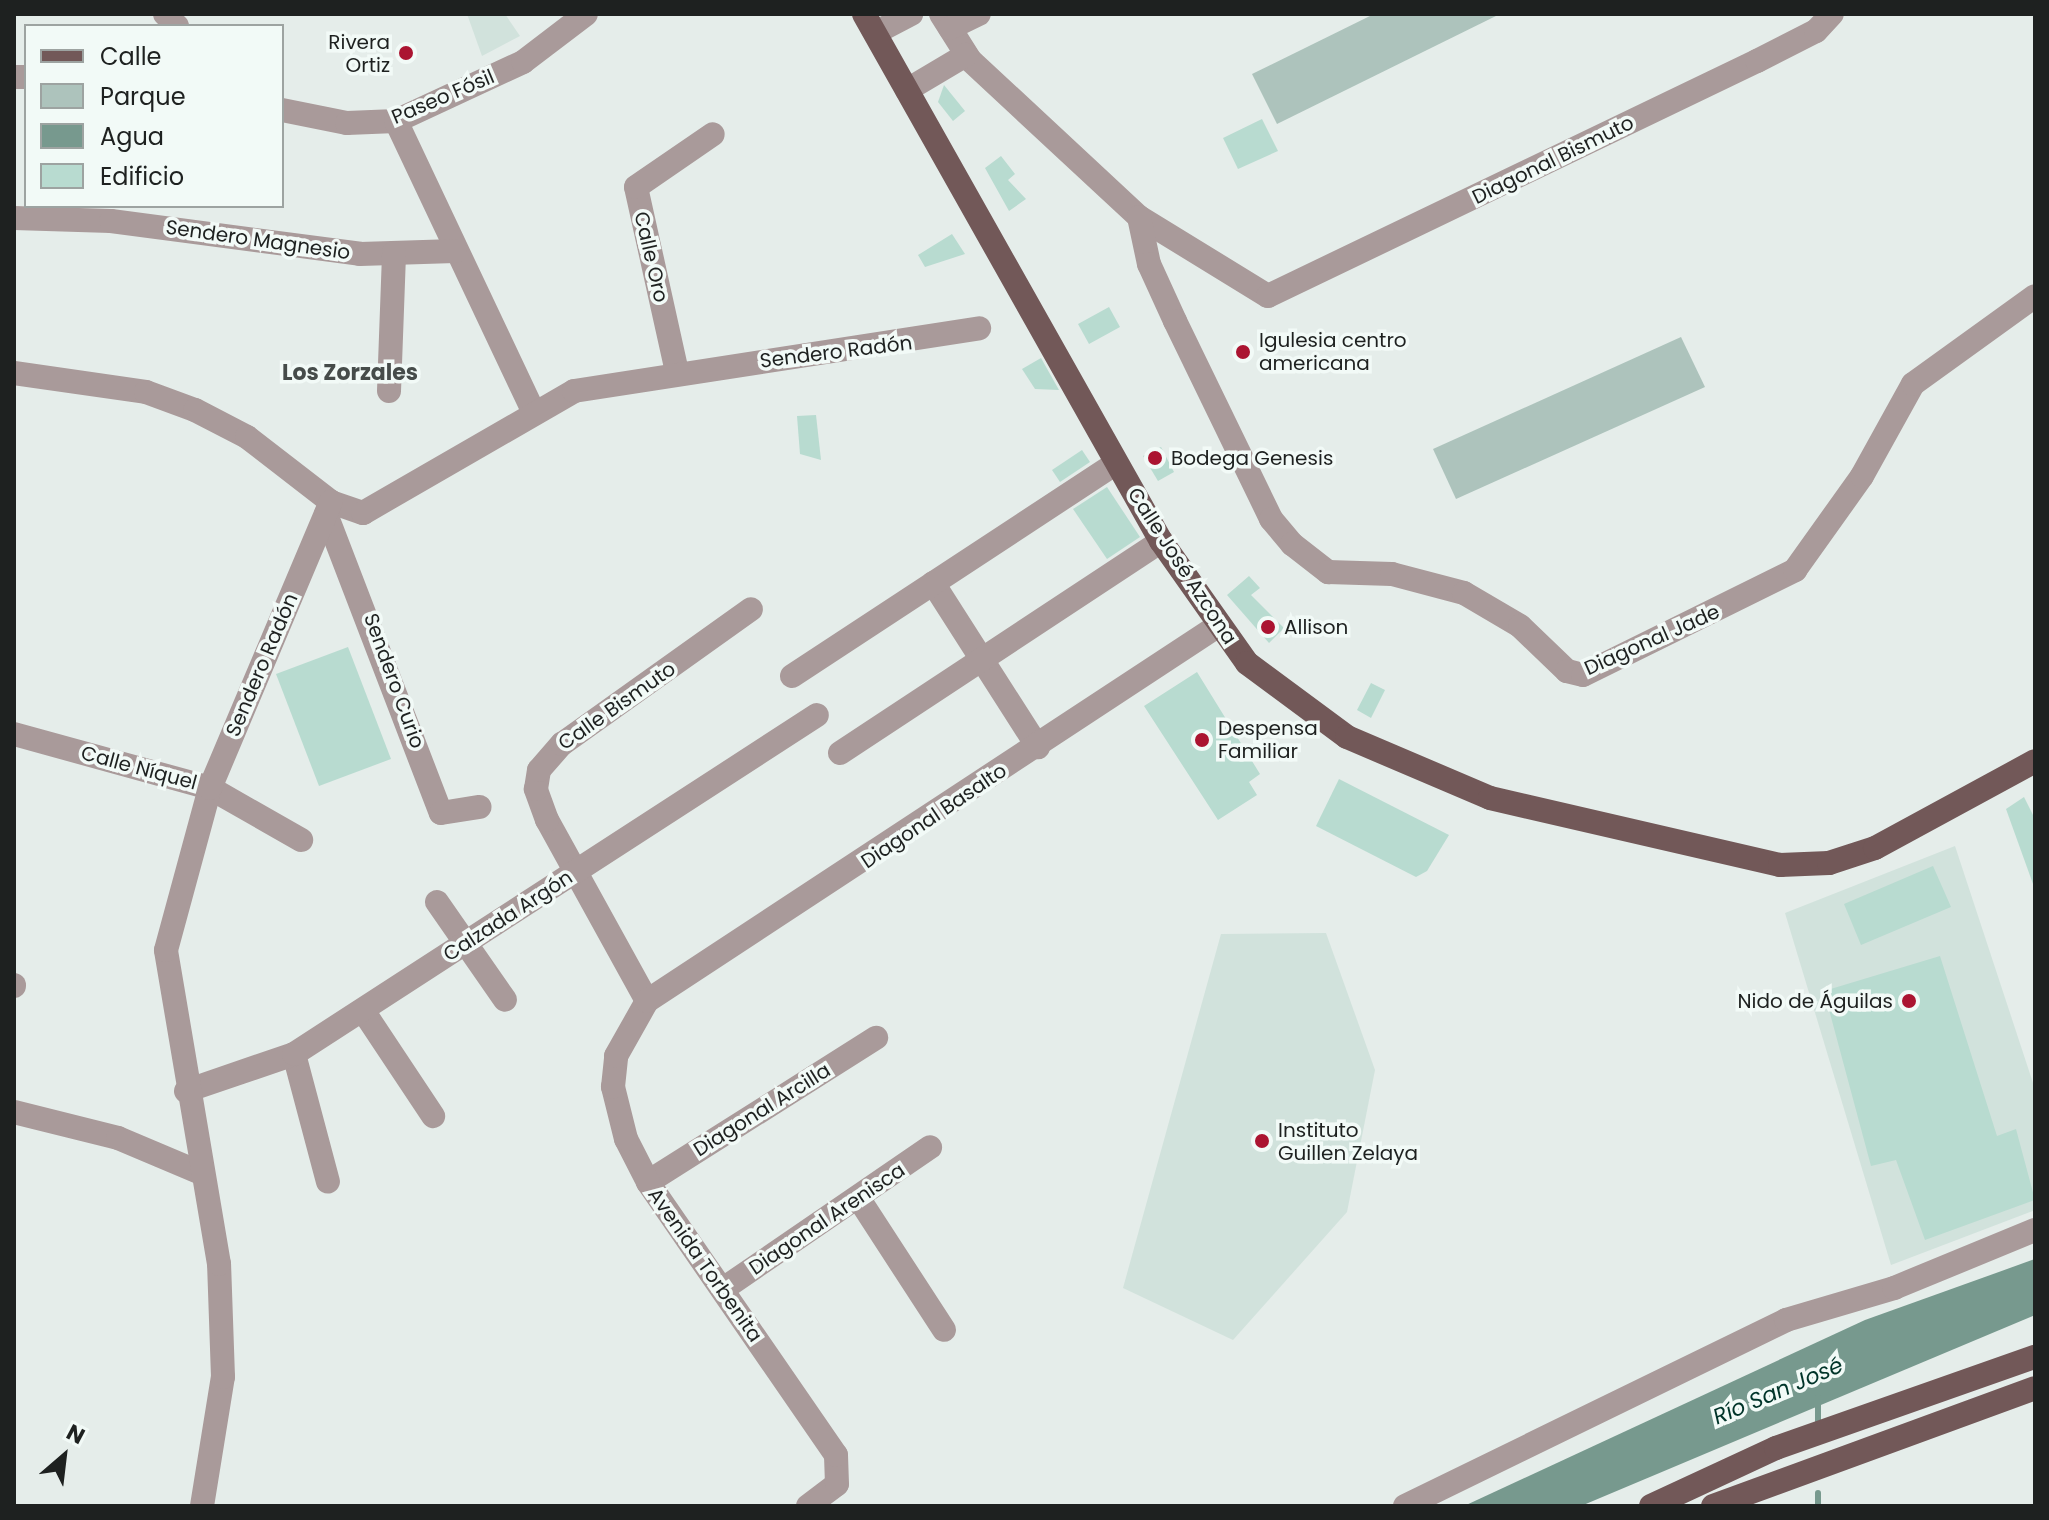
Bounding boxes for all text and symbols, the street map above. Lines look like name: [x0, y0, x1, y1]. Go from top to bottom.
legend: [24, 24, 284, 208]
place label: Rivera Ortiz: [328, 30, 390, 77]
text: Calle: [100, 40, 161, 73]
marker: Rivera Ortiz: [397, 44, 415, 62]
street label: Paseo Fósil: [388, 65, 498, 129]
text: Parque: [100, 80, 186, 113]
street label: Diagonal Bismuto: [1468, 111, 1638, 209]
text: Agua: [100, 120, 164, 153]
text: Edificio: [100, 160, 184, 193]
street label: Calle Oro: [629, 209, 673, 305]
street label: Sendero Magnesio: [164, 215, 352, 265]
place label: Igulesia centro americana: [1259, 328, 1407, 375]
street label: Sendero Radón: [758, 331, 914, 373]
marker: Igulesia centro americana: [1234, 343, 1252, 361]
district label: Los Zorzales: [282, 360, 418, 386]
place label: Bodega Genesis: [1171, 446, 1333, 470]
marker: Bodega Genesis: [1146, 449, 1164, 467]
street label: Calle José Azcona: [1122, 483, 1242, 649]
street label: Sendero Radón: [221, 590, 303, 740]
street label: Diagonal Jade: [1581, 599, 1723, 681]
street label: Sendero Curio: [358, 610, 430, 752]
place label: Allison: [1284, 615, 1348, 639]
marker: Allison: [1259, 618, 1277, 636]
street label: Calle Bismuto: [554, 657, 680, 755]
place label: Despensa Familiar: [1218, 716, 1318, 763]
marker: Despensa Familiar: [1193, 731, 1211, 749]
street label: Calle Níquel: [78, 741, 200, 795]
street label: Diagonal Basalto: [857, 758, 1011, 874]
street label: Calzada Argón: [439, 865, 577, 967]
place label: Nido de Águilas: [1738, 989, 1893, 1013]
marker: Nido de Águilas: [1900, 992, 1918, 1010]
street label: Diagonal Arcilla: [689, 1058, 835, 1162]
place label: Instituto Guillen Zelaya: [1278, 1118, 1418, 1165]
marker: Instituto Guillen Zelaya: [1253, 1132, 1271, 1150]
street label: Diagonal Arenisca: [745, 1158, 909, 1280]
street label: Avenida Torbenita: [643, 1183, 767, 1347]
water label: Río San José: [1709, 1352, 1847, 1430]
north arrow: [24, 1416, 104, 1496]
text: N: [61, 1417, 90, 1452]

